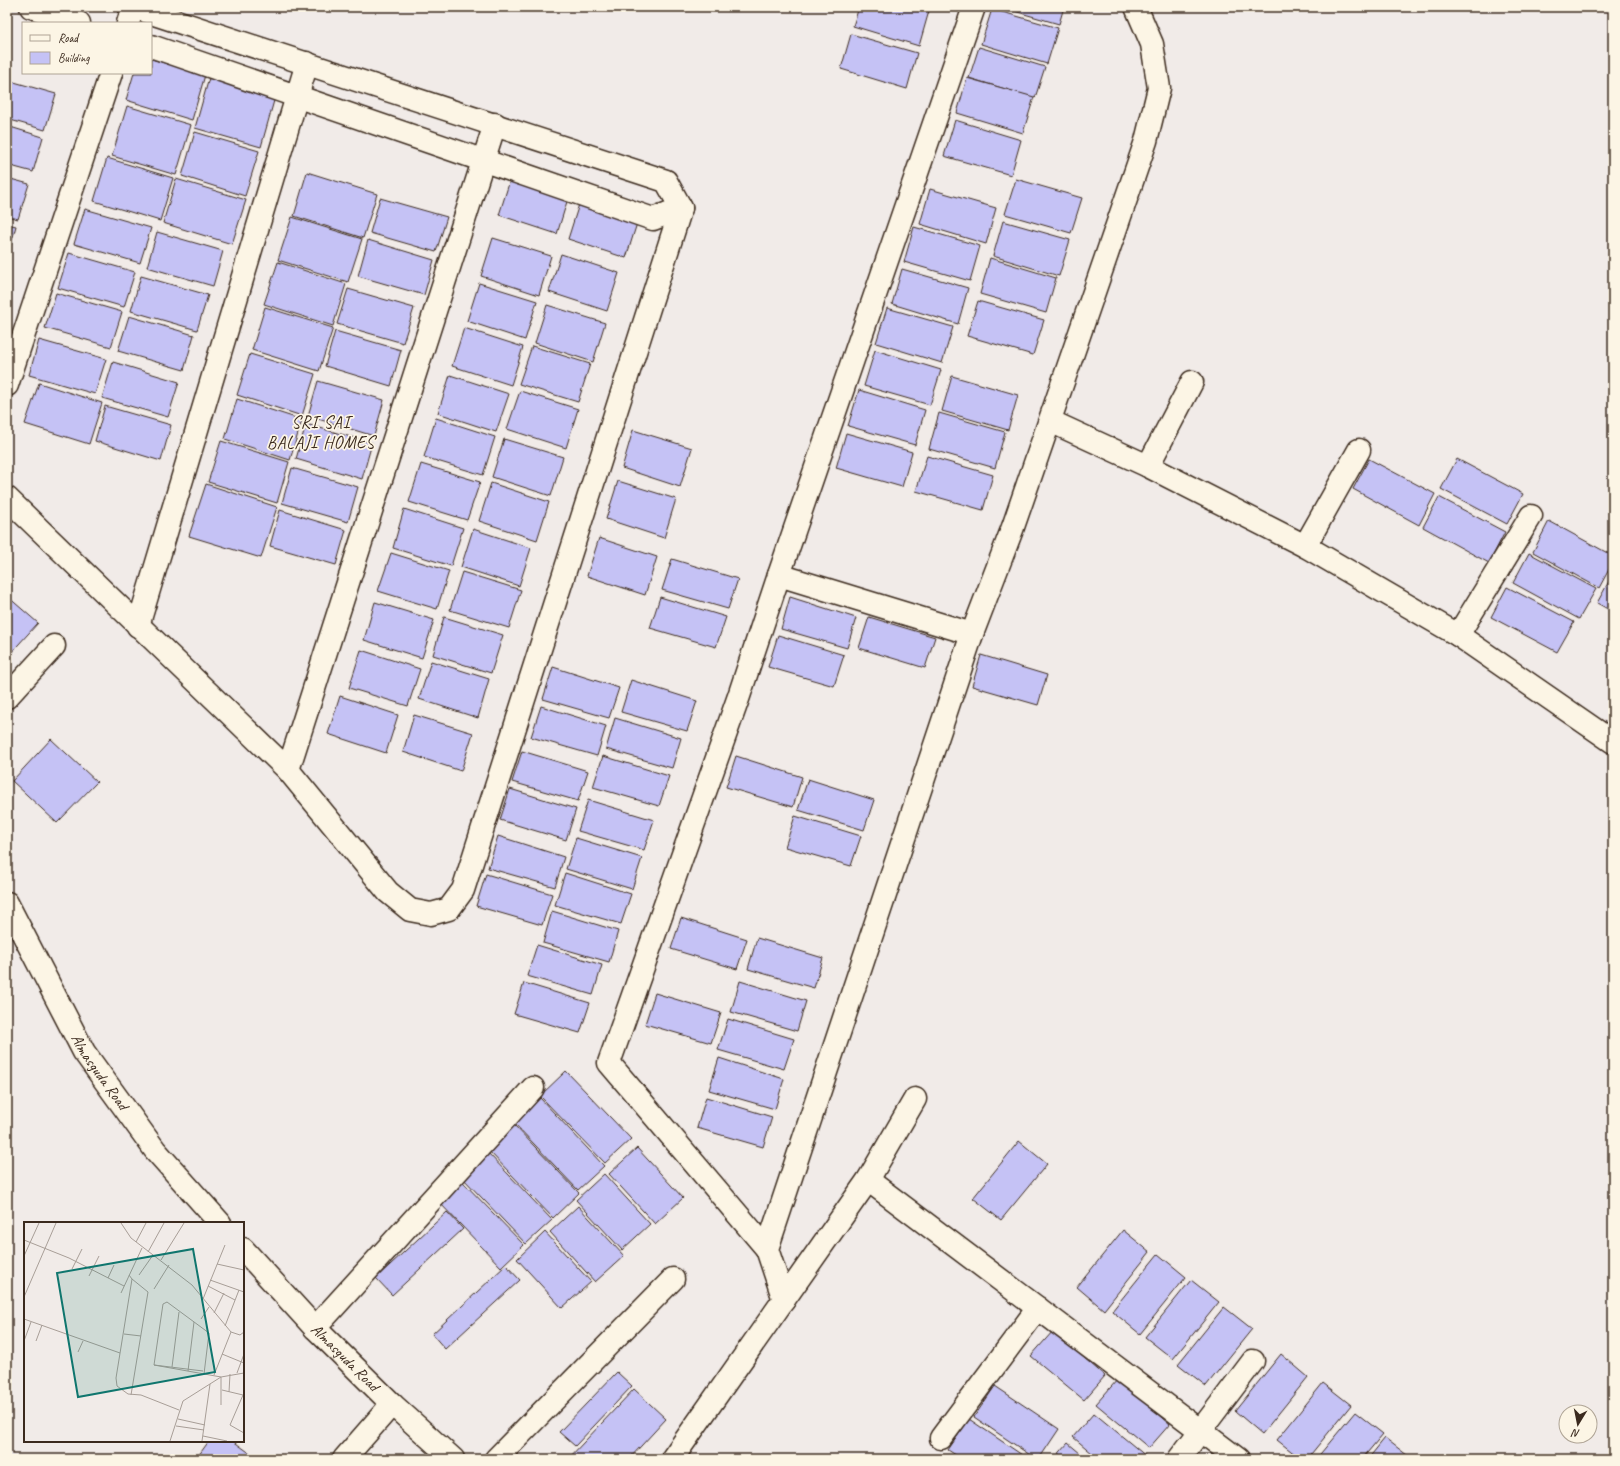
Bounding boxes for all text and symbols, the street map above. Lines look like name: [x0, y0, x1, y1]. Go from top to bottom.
legend: [22, 22, 152, 74]
text: Road: [58, 30, 80, 46]
text: Building: [58, 50, 90, 66]
district label: SRI SAI BALAJI HOMES: [267, 412, 378, 453]
street label: Almasguda Road: [66, 1031, 134, 1116]
inset map: [24, 1222, 244, 1442]
street label: Almasguda Road: [307, 1319, 385, 1398]
north arrow: [1558, 1404, 1598, 1444]
text: N: [1570, 1426, 1581, 1441]

